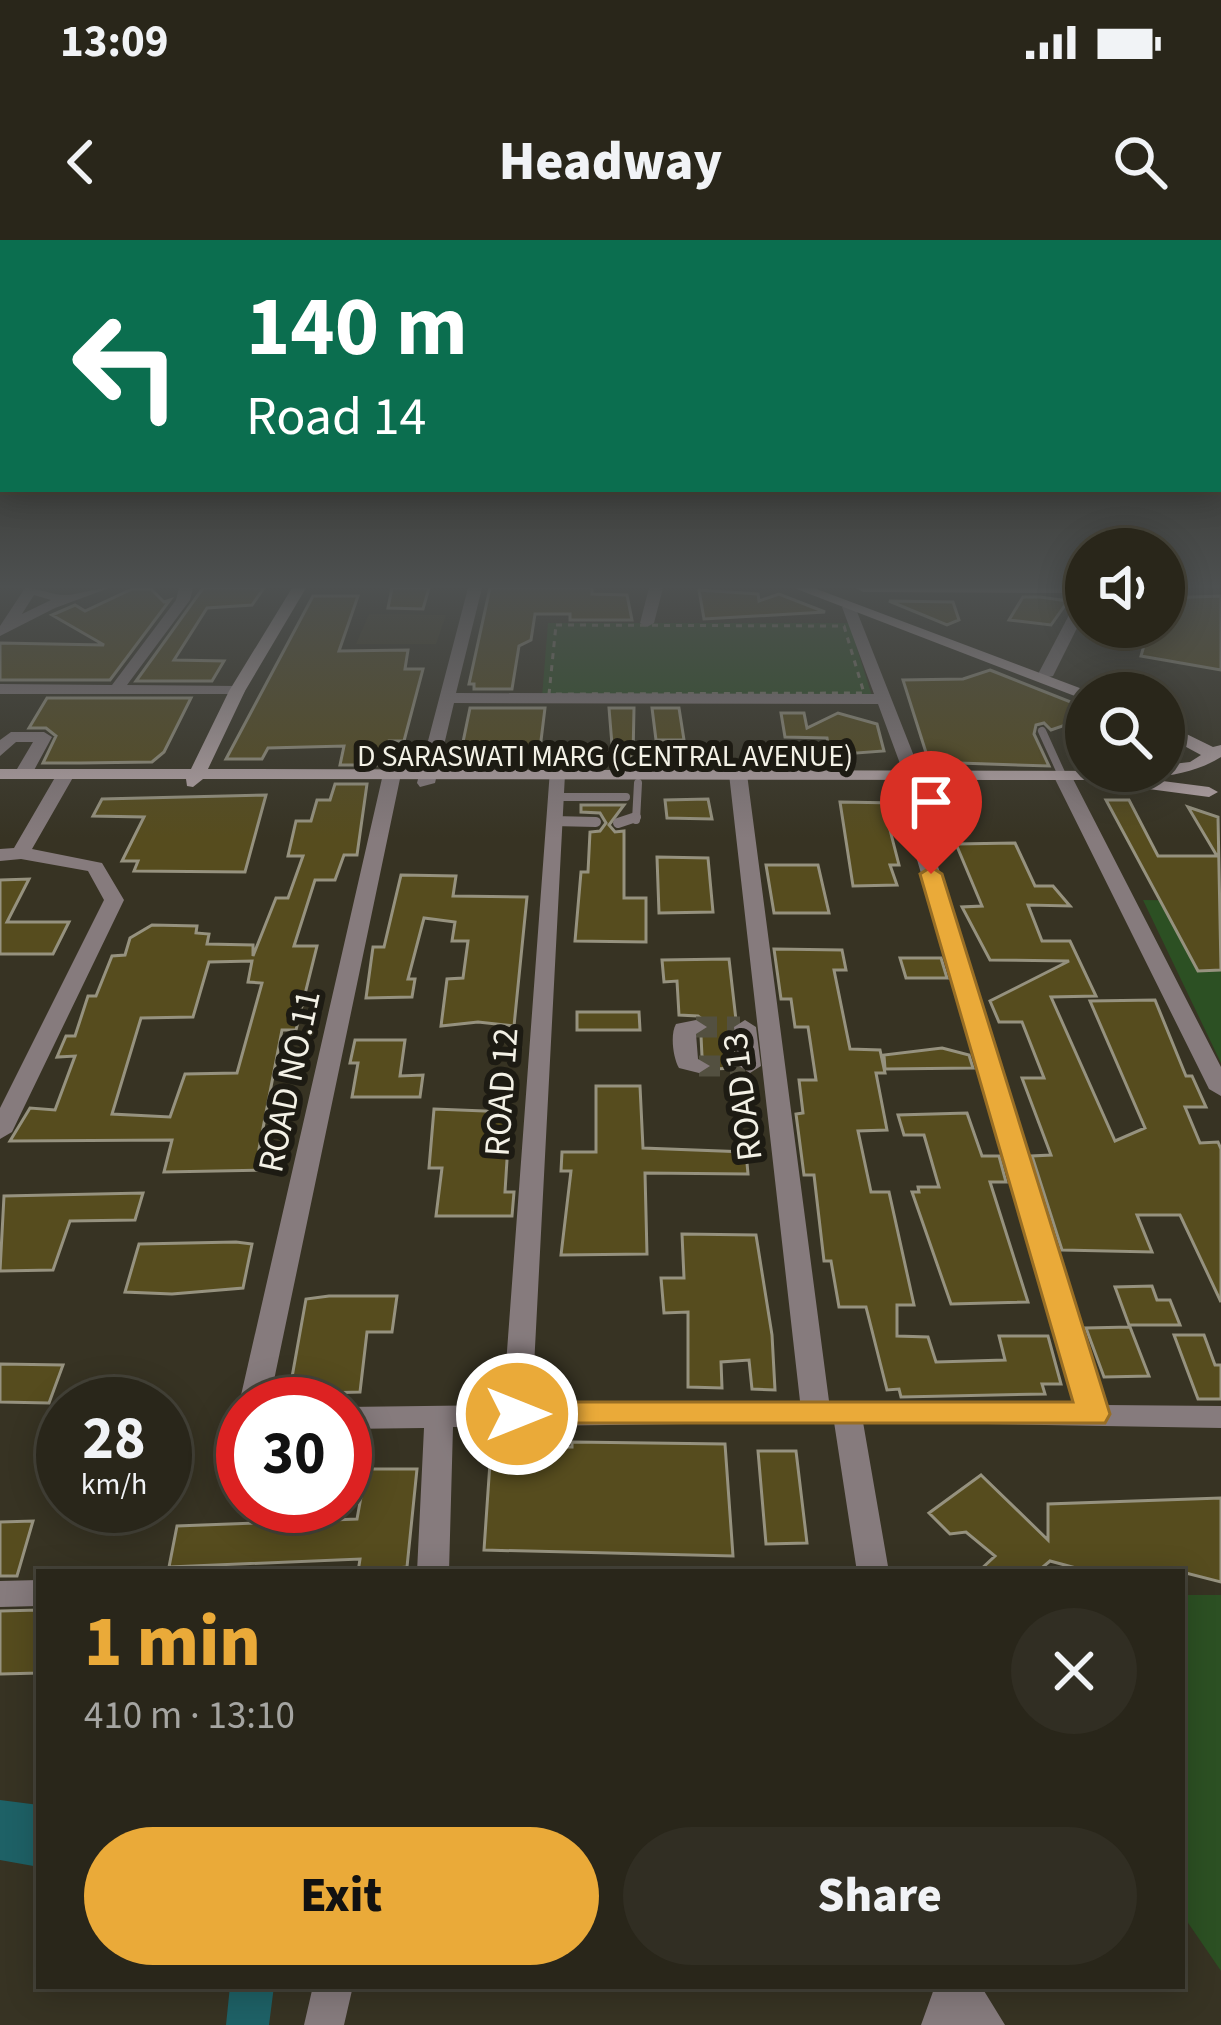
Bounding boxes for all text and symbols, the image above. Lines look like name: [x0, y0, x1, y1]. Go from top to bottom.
text: 13:09: [60, 10, 169, 74]
text: Headway: [499, 124, 722, 201]
icon: back: [48, 129, 114, 195]
icon: search: [1107, 129, 1173, 195]
text: 140 m: [246, 268, 468, 388]
icon: left: [48, 288, 204, 444]
text: Road 14: [246, 379, 426, 456]
map controls: [1065, 528, 1185, 792]
button: sound: [1065, 528, 1185, 648]
button: search: [1065, 672, 1185, 792]
street label: D SARASWATI MARG (CENTRAL AVENUE): [357, 735, 853, 778]
pin: [880, 751, 982, 874]
icon: arrive: [898, 769, 964, 835]
street label: ROAD NO.11: [245, 986, 334, 1177]
street label: ROAD 12: [472, 1026, 531, 1158]
street label: ROAD 13: [709, 1030, 776, 1164]
position arrow: [454, 1351, 580, 1477]
speed limit sign: 30: [216, 1377, 372, 1533]
text: 28: [82, 1397, 146, 1482]
text: km/h: [81, 1463, 147, 1506]
text: 1 min: [84, 1591, 261, 1694]
button: close: [1011, 1608, 1137, 1734]
text: 410 m · 13:10: [84, 1688, 295, 1744]
button: Exit: [84, 1827, 599, 1965]
button: Share: [623, 1827, 1137, 1965]

